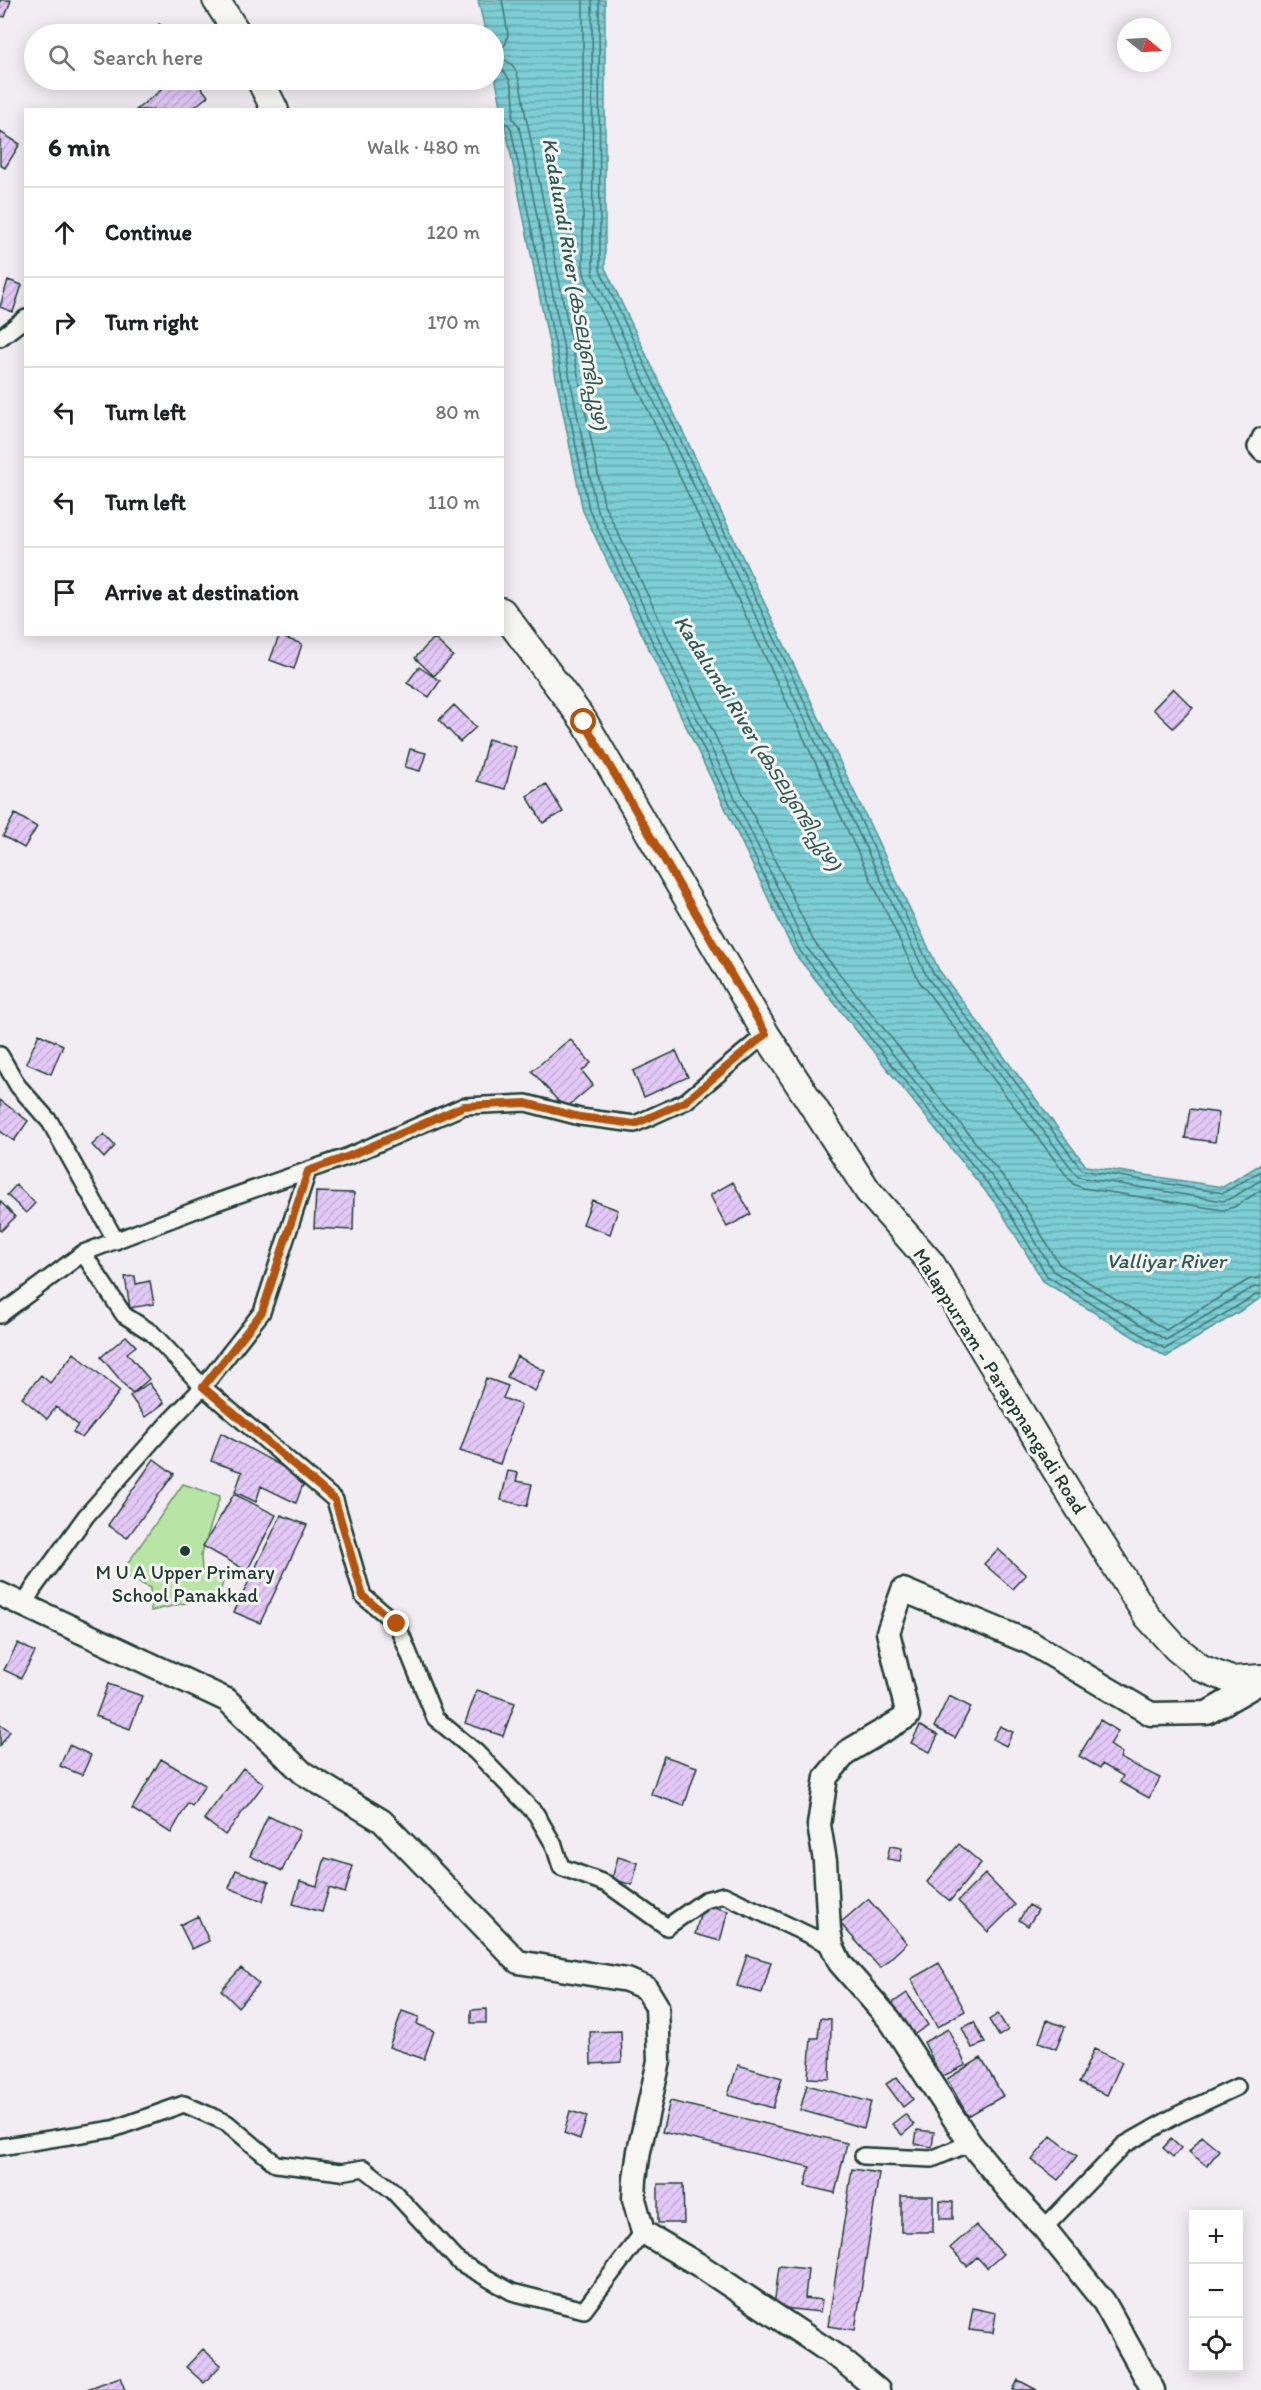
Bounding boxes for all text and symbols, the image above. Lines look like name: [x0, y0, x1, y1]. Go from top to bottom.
north arrow: [1117, 18, 1171, 72]
search box: [24, 24, 504, 90]
icon: search: [45, 41, 78, 74]
text: Search here: [93, 44, 203, 71]
text: 6 min: [48, 131, 110, 163]
text: Walk · 480 m: [367, 135, 480, 159]
water label: Kadalundi River (കടലുണ്ടിപ്പുഴ): [535, 136, 614, 433]
icon: ahead: [48, 216, 81, 249]
text: Continue: [105, 219, 192, 246]
text: 120 m: [427, 220, 480, 244]
icon: right: [48, 306, 81, 339]
text: Turn right: [105, 309, 199, 336]
text: 170 m: [427, 310, 480, 334]
icon: left: [48, 396, 81, 429]
text: Turn left: [105, 399, 186, 426]
text: 80 m: [435, 400, 480, 424]
icon: left: [48, 486, 81, 519]
text: Turn left: [105, 489, 186, 516]
text: 110 m: [428, 490, 480, 514]
icon: arrive: [48, 576, 81, 609]
text: Arrive at destination: [105, 579, 299, 606]
water label: Kadalundi River (കടലുണ്ടിപ്പുഴ): [668, 611, 848, 877]
route start: [570, 708, 596, 734]
street label: Malappurram - Parappnangadi Road: [908, 1244, 1092, 1519]
water label: Valliyar River: [1106, 1248, 1229, 1273]
marker: M U A Upper Primary School Panakkad: [178, 1544, 192, 1558]
place label: M U A Upper Primary School Panakkad: [95, 1560, 275, 1607]
route end: [383, 1610, 409, 1636]
map controls: [1189, 2210, 1243, 2372]
button: +: [1189, 2210, 1243, 2264]
button: −: [1189, 2264, 1243, 2318]
button: locate: [1189, 2318, 1243, 2372]

